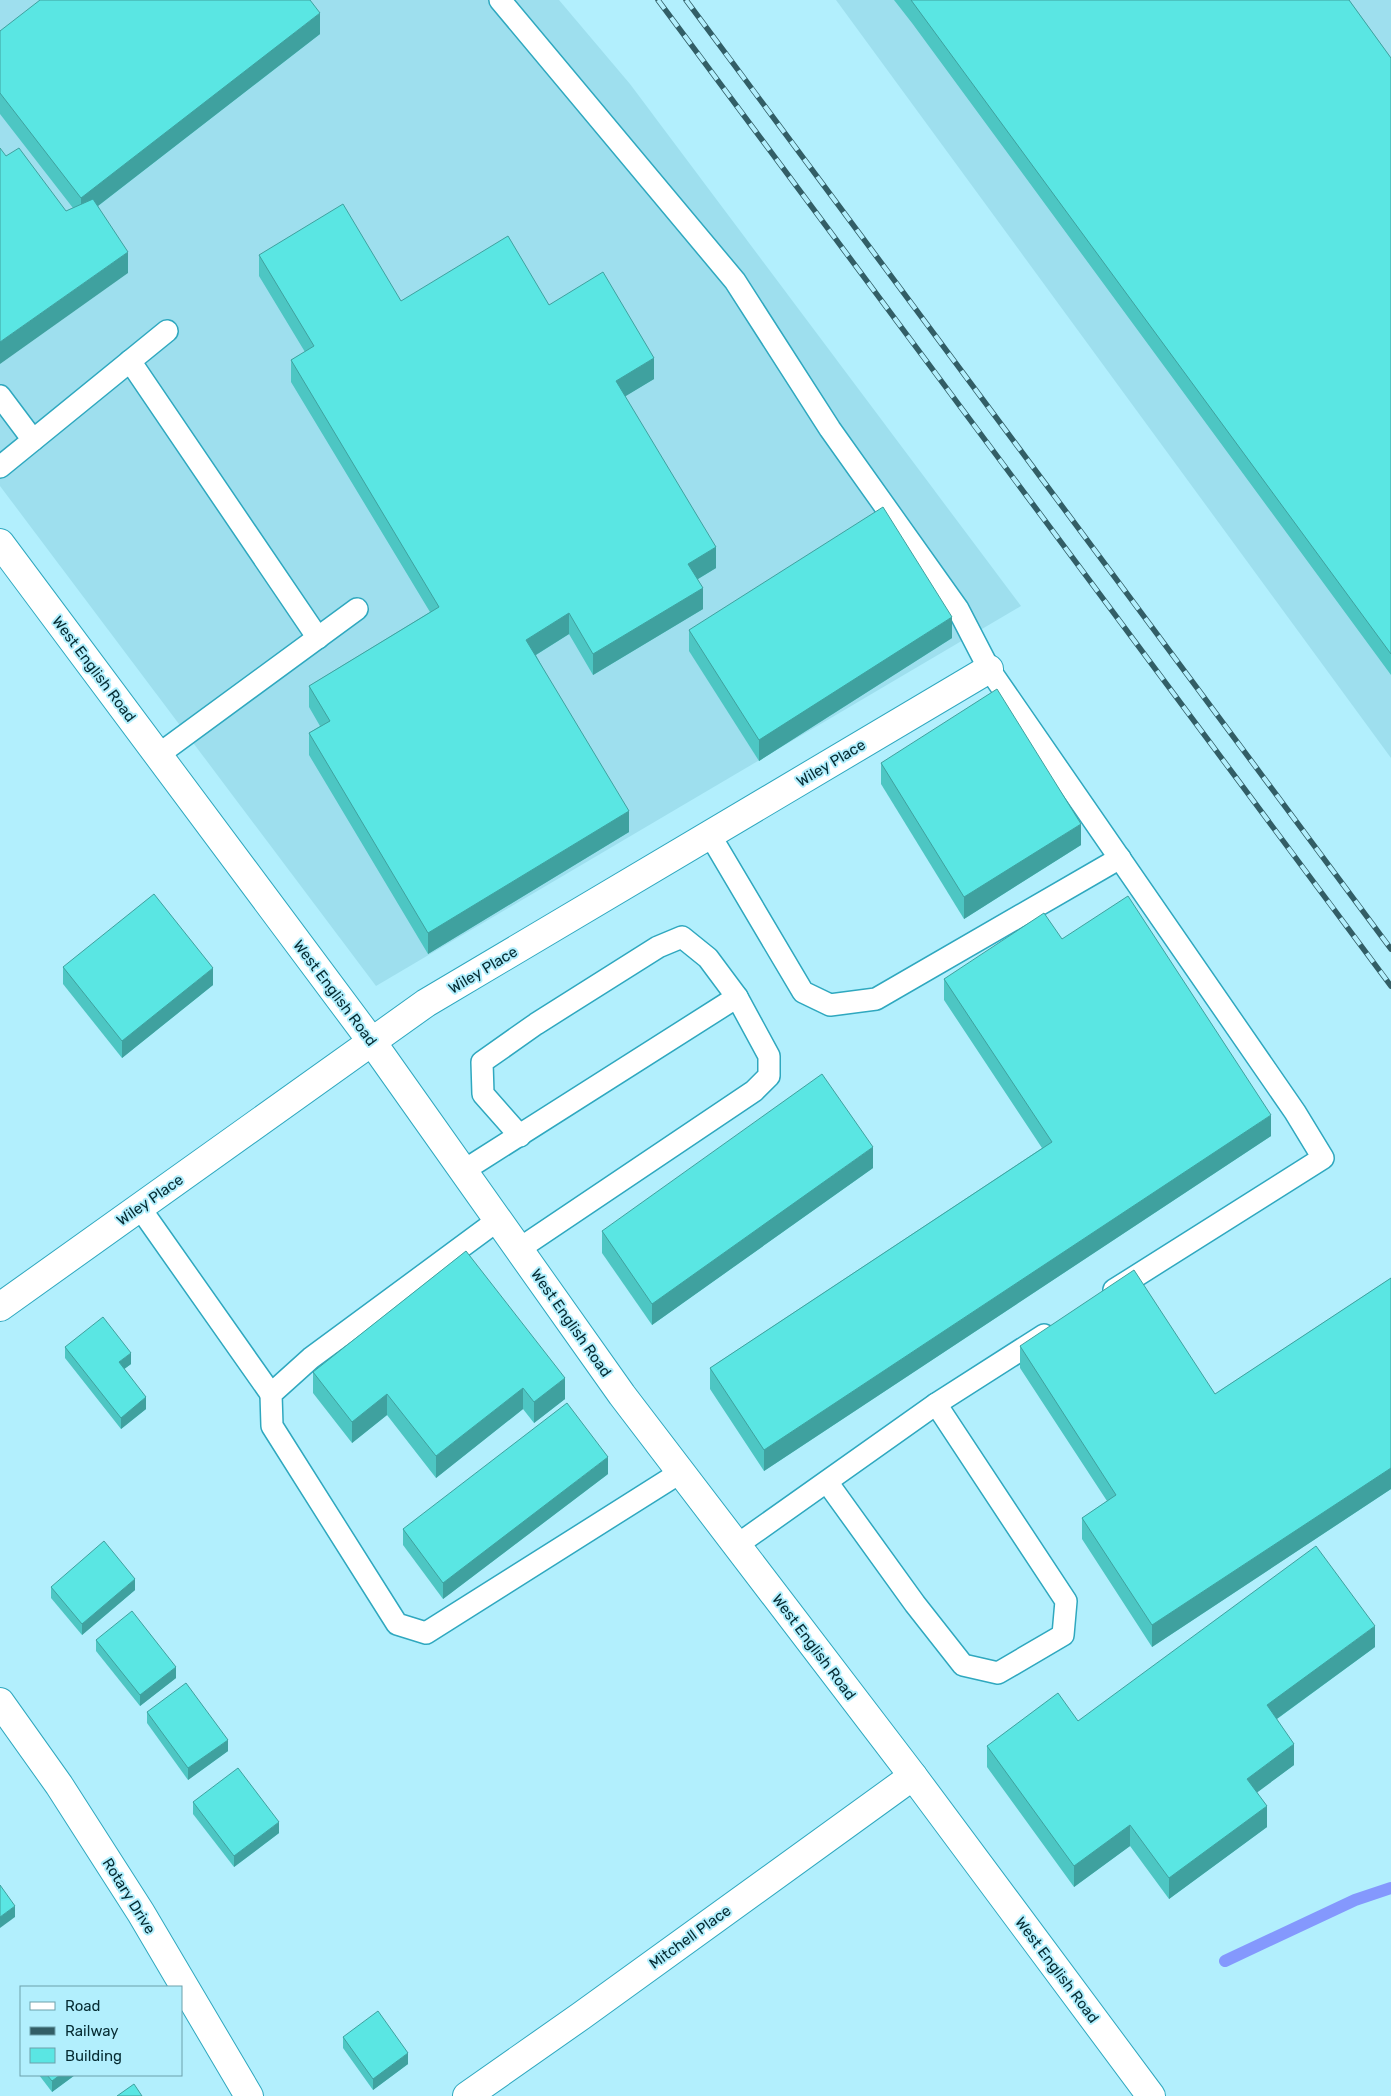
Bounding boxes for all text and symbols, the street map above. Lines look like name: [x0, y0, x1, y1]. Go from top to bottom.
street label: West English Road: [48, 613, 140, 725]
street label: Wiley Place: [793, 735, 869, 791]
street label: West English Road: [289, 937, 381, 1049]
street label: Wiley Place: [445, 942, 521, 998]
street label: Wiley Place: [113, 1170, 187, 1230]
street label: West English Road: [527, 1266, 615, 1380]
street label: West English Road: [768, 1591, 860, 1703]
street label: Rotary Drive: [99, 1855, 159, 1937]
street label: Mitchell Place: [646, 1901, 734, 1973]
street label: West English Road: [1011, 1914, 1103, 2026]
legend: [20, 1986, 182, 2076]
text: Road: [65, 1997, 101, 2015]
text: Railway: [65, 2022, 119, 2040]
text: Building: [65, 2047, 122, 2065]

